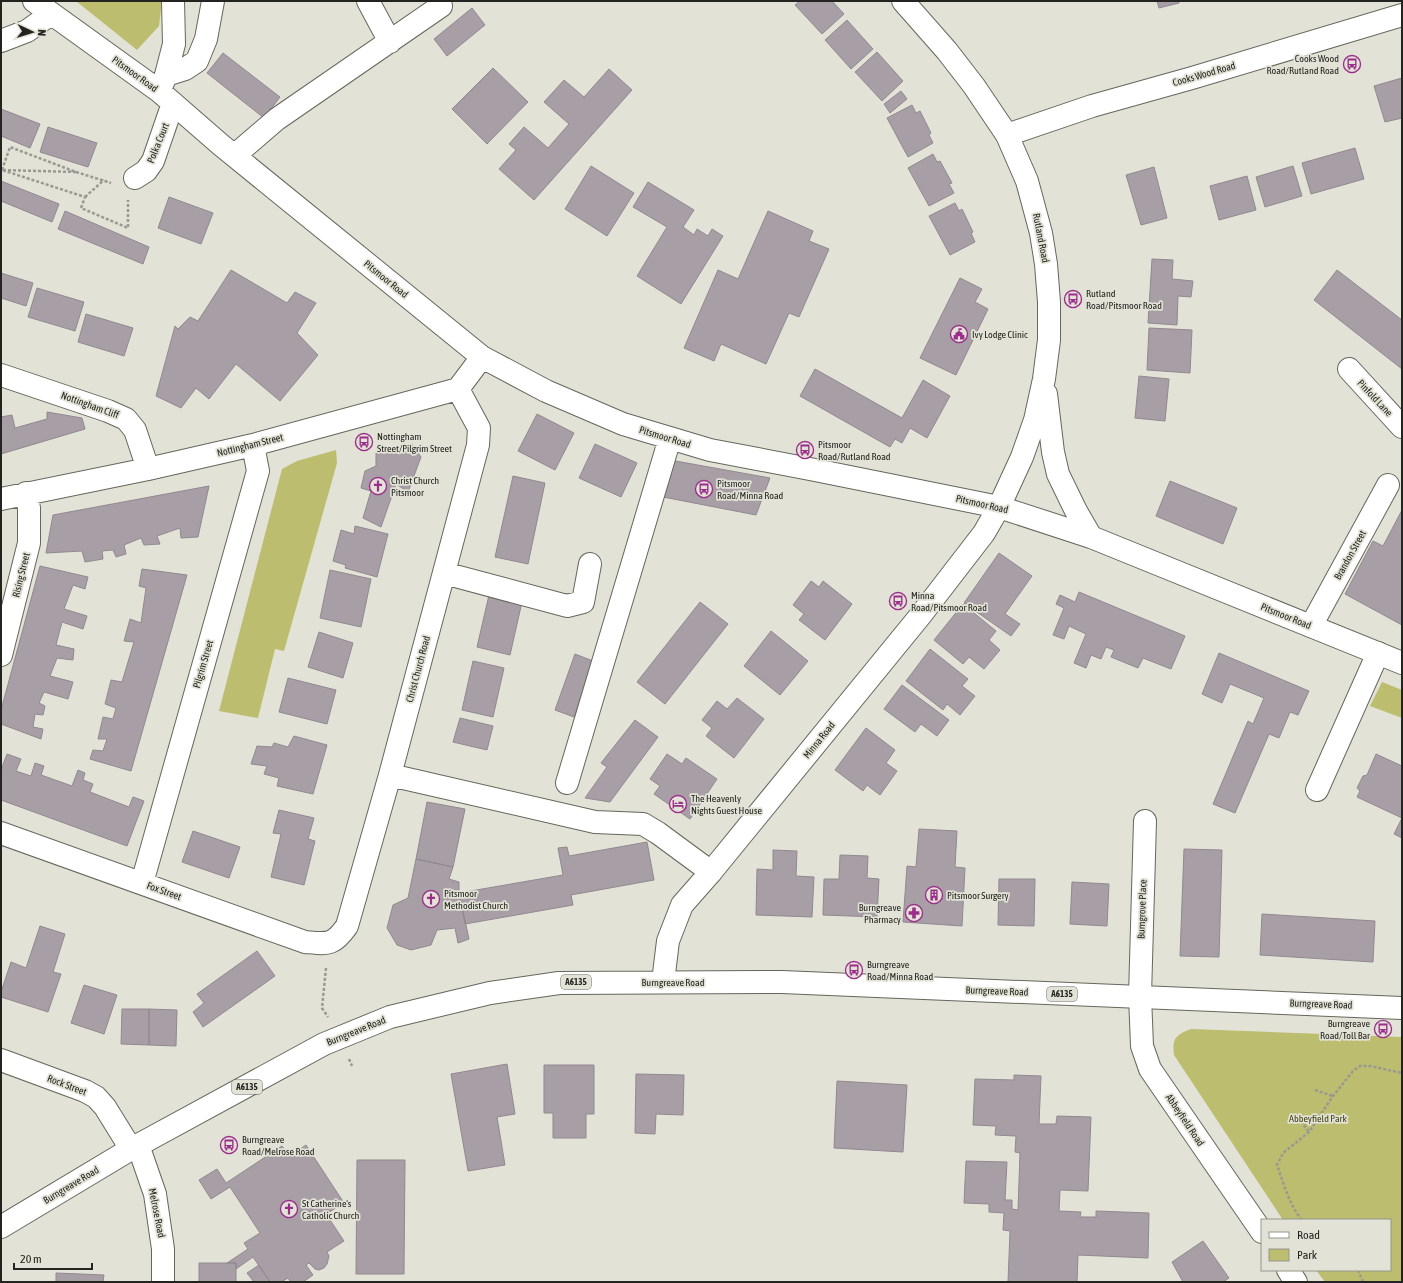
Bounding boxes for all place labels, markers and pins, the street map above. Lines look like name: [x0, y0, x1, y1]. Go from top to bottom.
place label: Cooks Wood Road/Rutland Road: [1266, 53, 1339, 76]
bus stop icon: Cooks Wood Road/Rutland Road: [1342, 54, 1362, 74]
place label: Rutland Road/Pitsmoor Road: [1086, 288, 1162, 311]
bus stop icon: Rutland Road/Pitsmoor Road: [1063, 289, 1083, 309]
public building icon: Ivy Lodge Clinic: [949, 324, 969, 344]
place label: Ivy Lodge Clinic: [972, 329, 1028, 340]
place label: Nottingham Street/Pilgrim Street: [377, 431, 452, 454]
bus stop icon: Nottingham Street/Pilgrim Street: [354, 432, 374, 452]
place label: Pitsmoor Road/Rutland Road: [818, 439, 891, 462]
bus stop icon: Pitsmoor Road/Rutland Road: [795, 440, 815, 460]
place label: Christ Church Pitsmoor: [391, 475, 439, 498]
church icon: Christ Church Pitsmoor: [368, 476, 388, 496]
place label: Pitsmoor Road/Minna Road: [717, 478, 784, 501]
bus stop icon: Pitsmoor Road/Minna Road: [694, 479, 714, 499]
place label: Minna Road/Pitsmoor Road: [911, 590, 987, 613]
bus stop icon: Minna Road/Pitsmoor Road: [888, 591, 908, 611]
place label: The Heavenly Nights Guest House: [691, 793, 762, 816]
hotel icon: The Heavenly Nights Guest House: [668, 794, 688, 814]
building icon: Pitsmoor Surgery: [924, 885, 944, 905]
place label: Pitsmoor Methodist Church: [444, 888, 508, 911]
church icon: Pitsmoor Methodist Church: [421, 889, 441, 909]
place label: Pitsmoor Surgery: [947, 890, 1009, 901]
place label: Burngreave Pharmacy: [859, 902, 901, 925]
pharmacy icon: Burngreave Pharmacy: [904, 903, 924, 923]
place label: Burngreave Road/Minna Road: [867, 959, 934, 982]
bus stop icon: Burngreave Road/Minna Road: [844, 960, 864, 980]
place label: Burngreave Road/Toll Bar: [1320, 1018, 1371, 1041]
bus stop icon: Burngreave Road/Toll Bar: [1373, 1019, 1393, 1039]
place label: Burngreave Road/Melrose Road: [242, 1134, 315, 1157]
bus stop icon: Burngreave Road/Melrose Road: [219, 1135, 239, 1155]
place label: St Catherine's Catholic Church: [302, 1198, 359, 1221]
church icon: St Catherine's Catholic Church: [279, 1199, 299, 1219]

